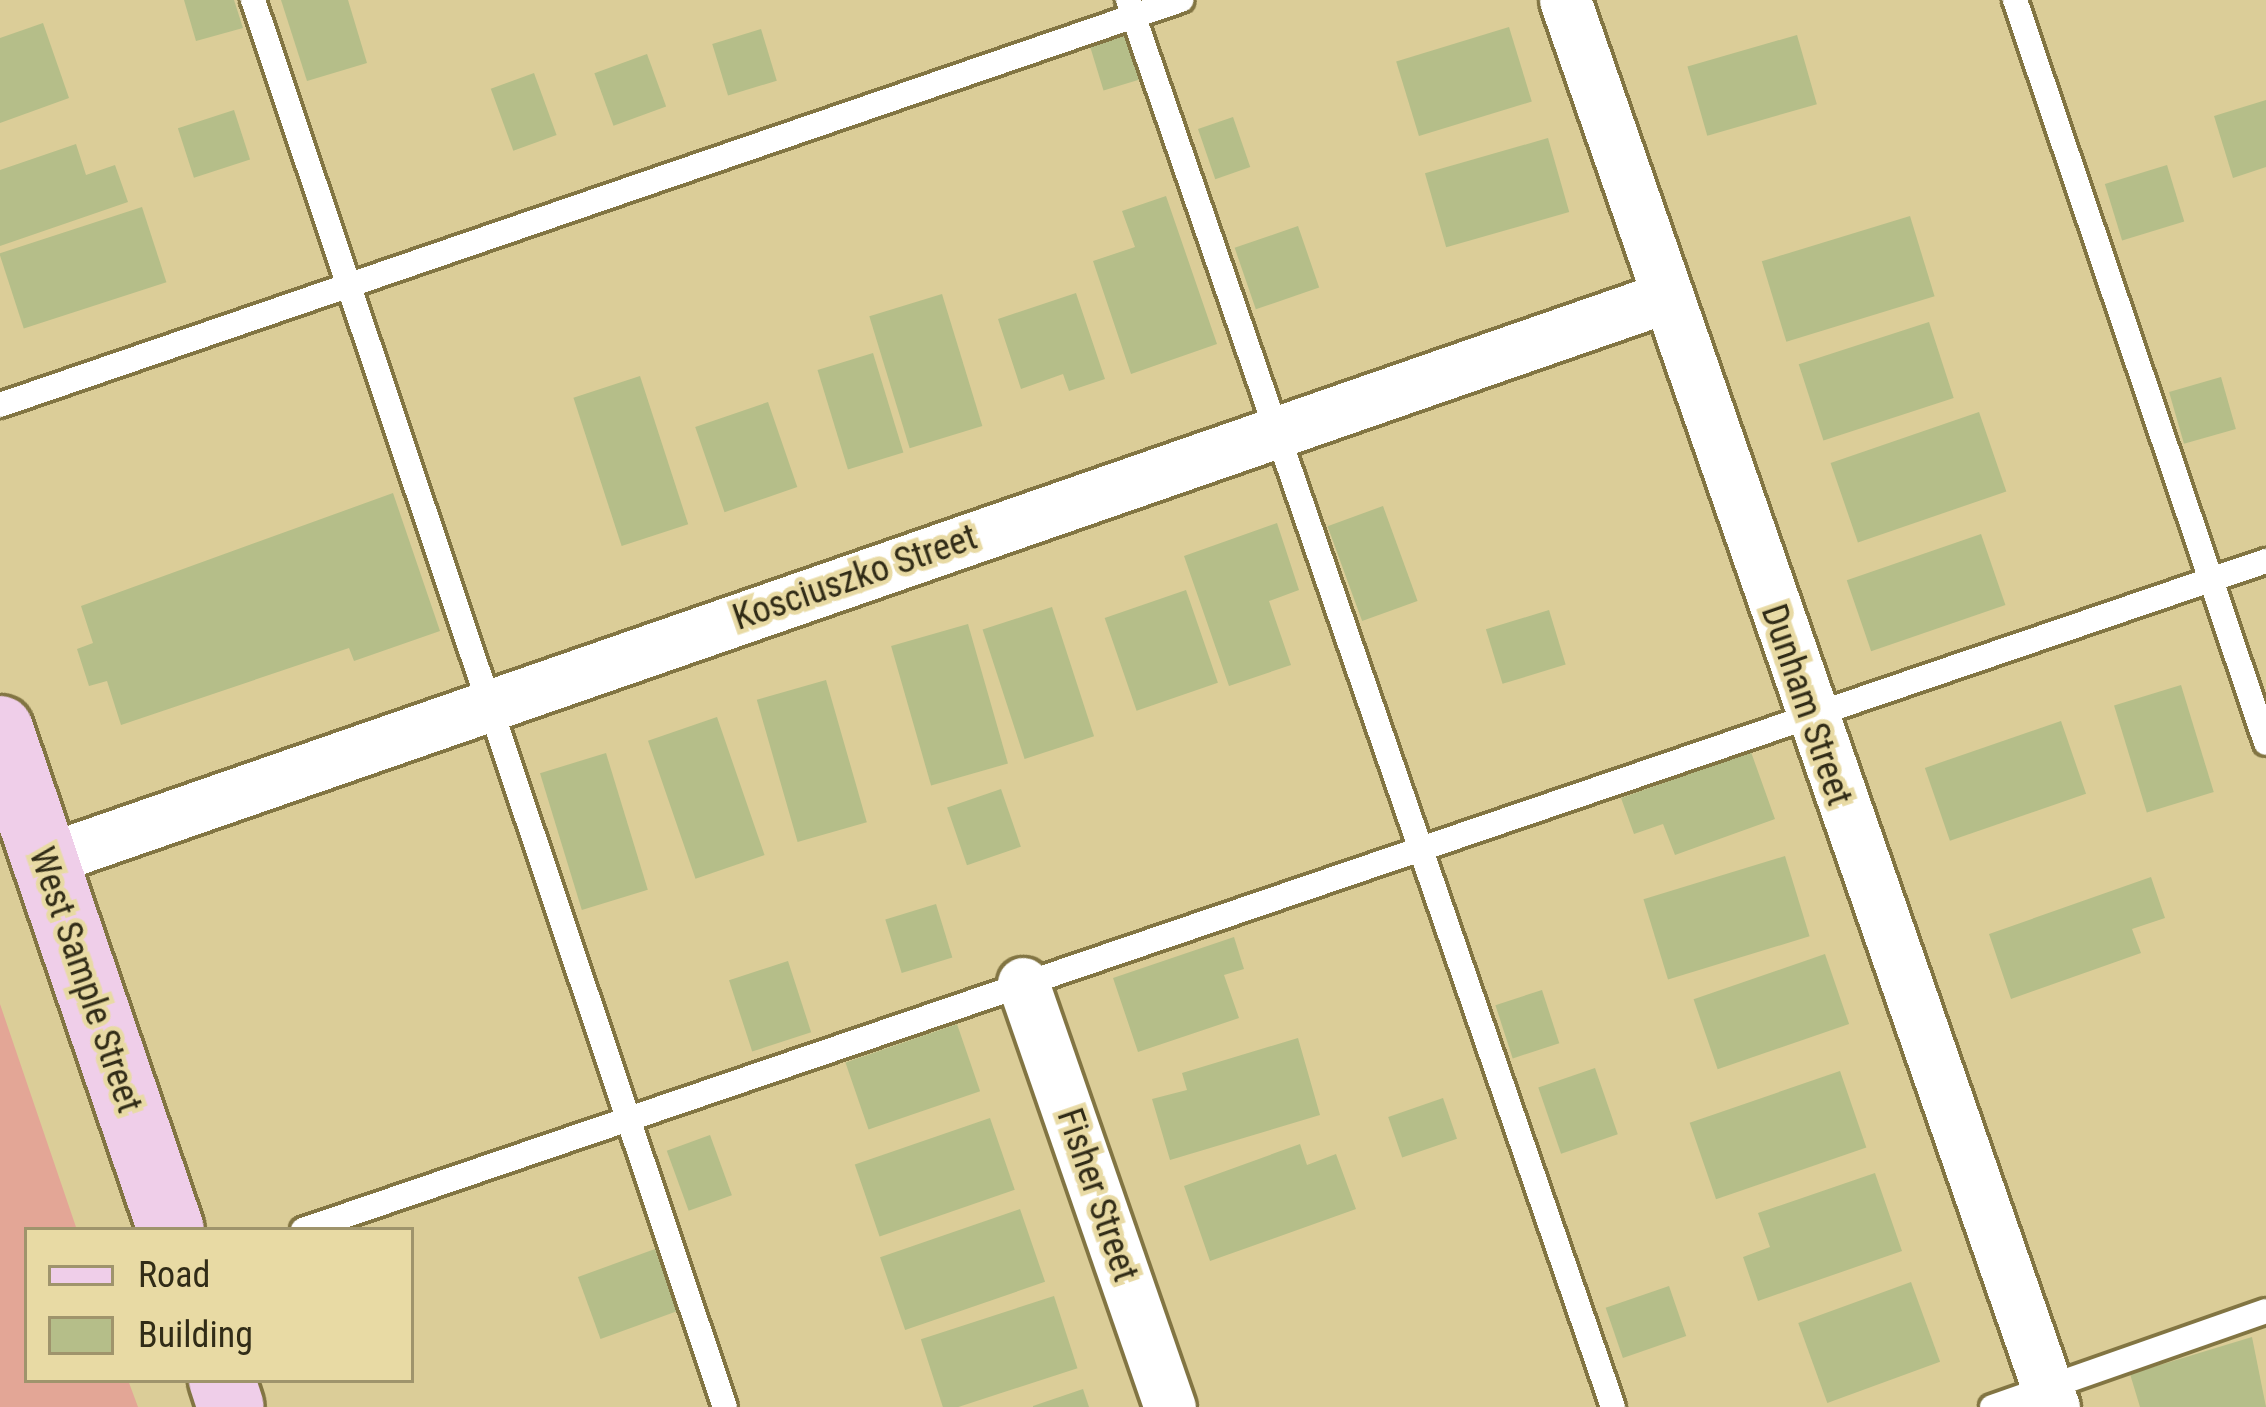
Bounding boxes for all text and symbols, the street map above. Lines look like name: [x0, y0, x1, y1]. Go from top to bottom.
street label: Kosciuszko Street: [727, 516, 983, 640]
street label: Dunham Street: [1751, 599, 1861, 811]
street label: West Sample Street: [19, 842, 151, 1118]
street label: Fisher Street: [1047, 1103, 1147, 1287]
legend: [24, 1227, 414, 1383]
text: Road: [138, 1254, 210, 1296]
text: Building: [138, 1314, 253, 1356]

